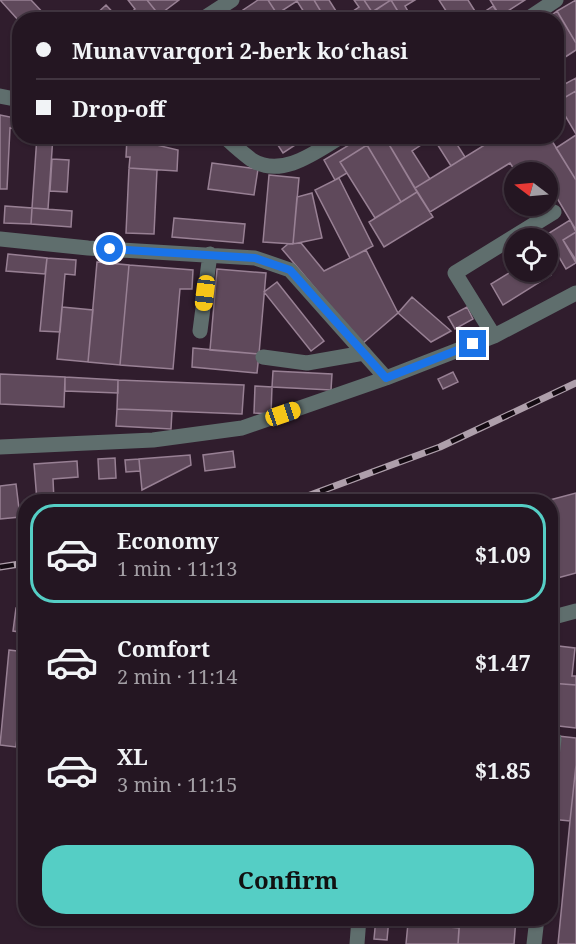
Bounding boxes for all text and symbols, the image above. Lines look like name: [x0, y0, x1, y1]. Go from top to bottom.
text: Munavvarqori 2-berk koʻchasi: [72, 35, 408, 65]
text: Drop-off: [72, 93, 165, 123]
north arrow: [504, 162, 558, 216]
map controls: [504, 162, 558, 282]
button: locate: [504, 228, 558, 282]
route start: [96, 235, 123, 262]
car: [194, 274, 216, 312]
route end: [459, 330, 486, 357]
car: [263, 400, 303, 428]
text: Economy: [117, 525, 219, 555]
icon: car: [45, 527, 99, 581]
text: $1.09: [475, 539, 531, 569]
text: 1 min · 11:13: [117, 555, 237, 582]
text: Comfort: [117, 633, 210, 663]
icon: car: [45, 635, 99, 689]
text: $1.47: [475, 647, 531, 677]
text: 2 min · 11:14: [117, 663, 237, 690]
text: XL: [117, 741, 148, 771]
icon: car: [45, 743, 99, 797]
text: $1.85: [475, 755, 531, 785]
text: 3 min · 11:15: [117, 771, 237, 798]
button: Confirm: [42, 845, 534, 914]

